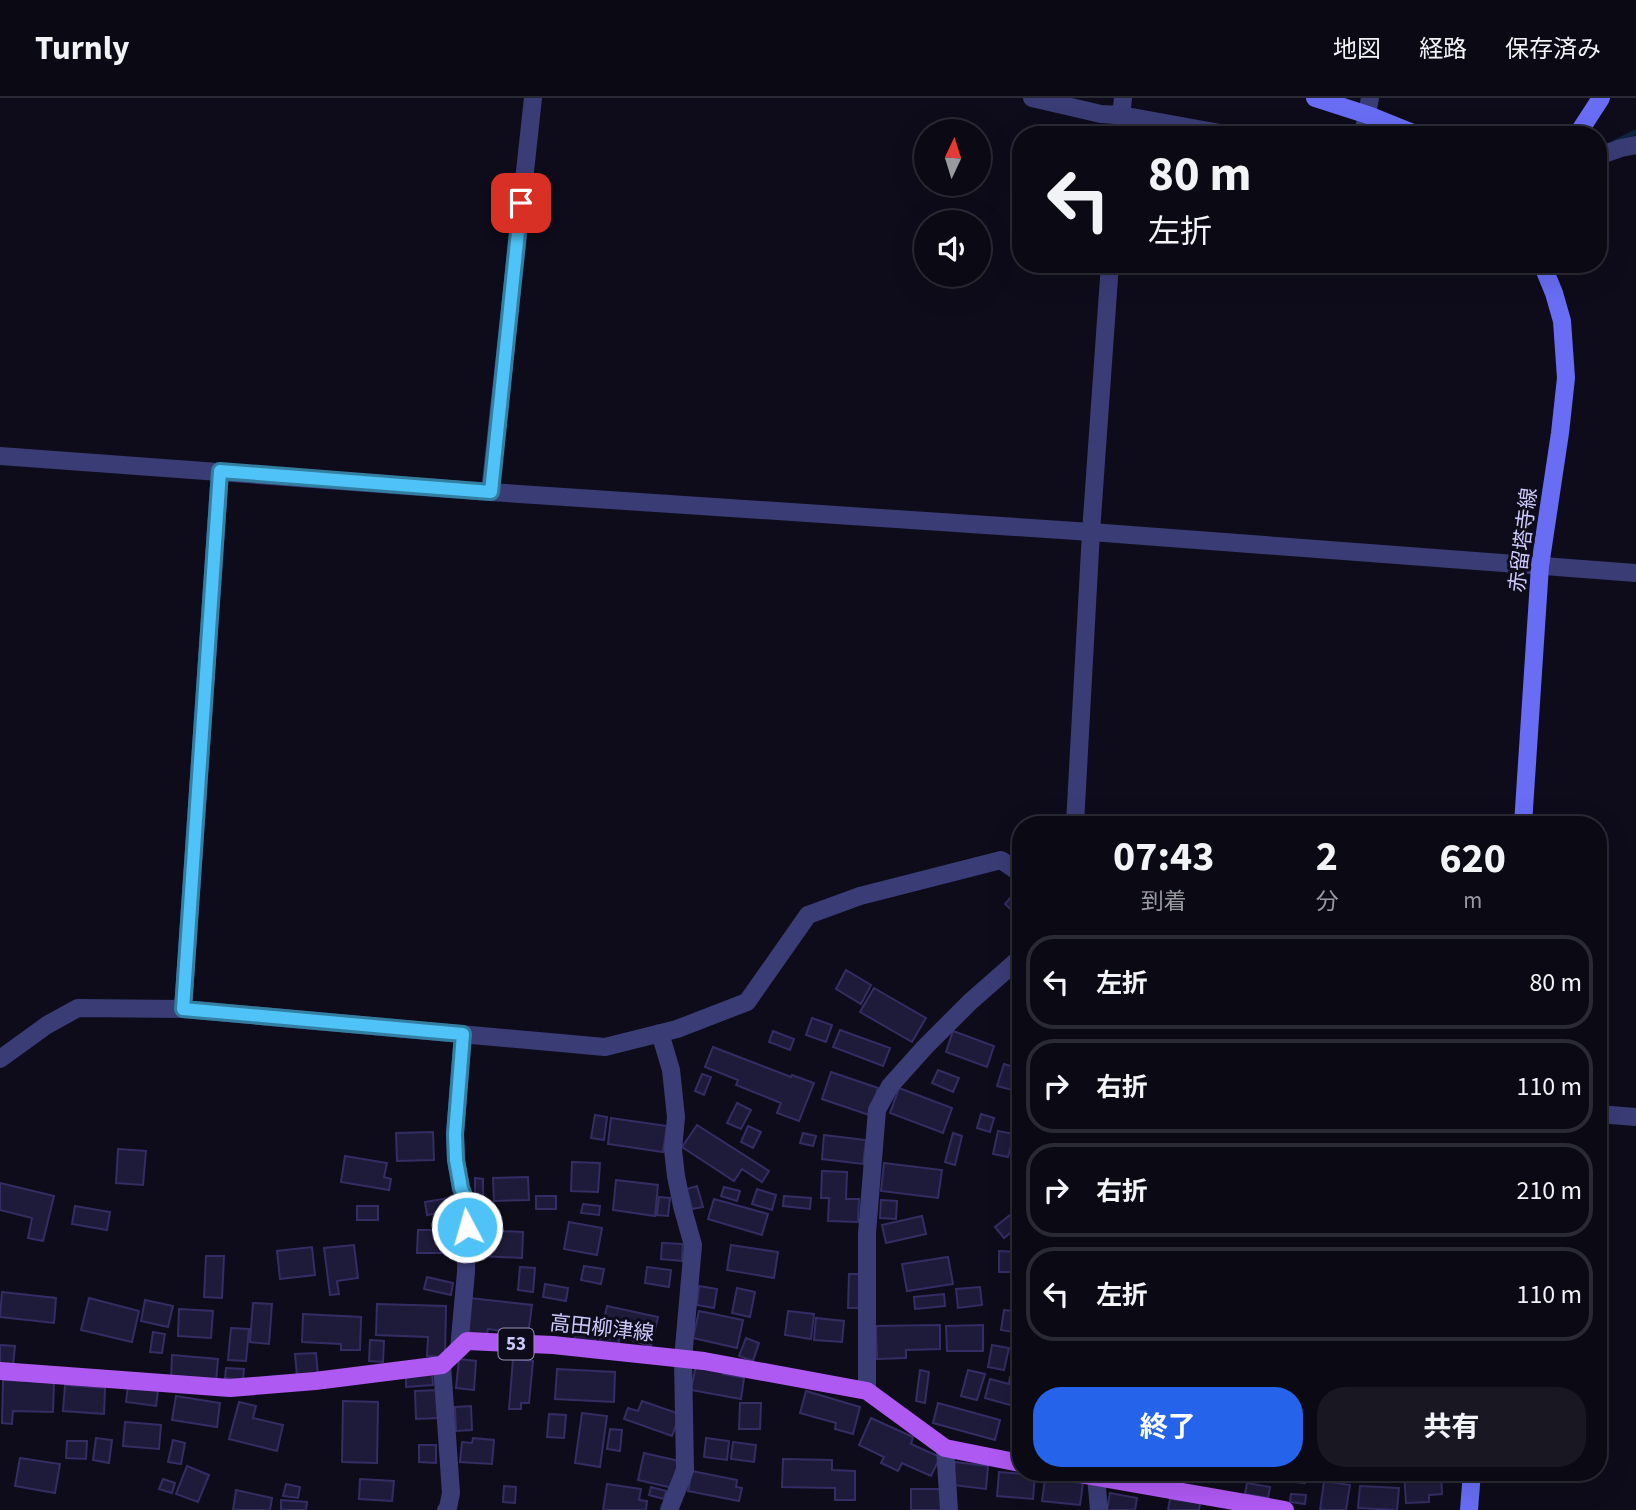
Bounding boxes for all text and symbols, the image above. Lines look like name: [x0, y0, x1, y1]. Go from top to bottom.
text: Turnly: [35, 25, 129, 72]
text: 地図: [1333, 32, 1381, 67]
text: 経路: [1419, 32, 1467, 67]
text: 保存済み: [1505, 32, 1601, 67]
north arrow: [914, 119, 990, 196]
map controls: [914, 119, 991, 287]
text: 80 m: [1148, 140, 1252, 210]
icon: left: [1033, 154, 1124, 245]
pin: [491, 173, 551, 233]
icon: arrive: [502, 184, 540, 222]
text: 左折: [1148, 209, 1212, 255]
button: sound: [914, 210, 991, 287]
street label: 赤留塔寺線: [1502, 486, 1544, 594]
text: 07:43: [1113, 827, 1214, 887]
text: 2: [1316, 827, 1338, 887]
text: 620: [1439, 829, 1506, 889]
text: m: [1463, 884, 1482, 917]
text: 到着: [1141, 885, 1187, 918]
text: 分: [1315, 885, 1338, 918]
icon: left: [1037, 963, 1075, 1001]
text: 80 m: [1529, 964, 1582, 1001]
text: 左折: [1096, 965, 1148, 1002]
icon: right: [1037, 1067, 1075, 1105]
text: 110 m: [1516, 1068, 1582, 1105]
text: 右折: [1096, 1069, 1148, 1106]
icon: right: [1037, 1171, 1075, 1209]
text: 210 m: [1516, 1172, 1582, 1209]
text: 右折: [1096, 1173, 1148, 1210]
position arrow: [430, 1190, 504, 1264]
icon: left: [1037, 1275, 1075, 1313]
text: 110 m: [1516, 1276, 1582, 1313]
text: 左折: [1096, 1277, 1148, 1314]
street label: 高田柳津線: [548, 1308, 656, 1348]
road number: 53: [498, 1328, 534, 1360]
button: 終了: [1033, 1387, 1303, 1467]
button: 共有: [1317, 1387, 1586, 1467]

